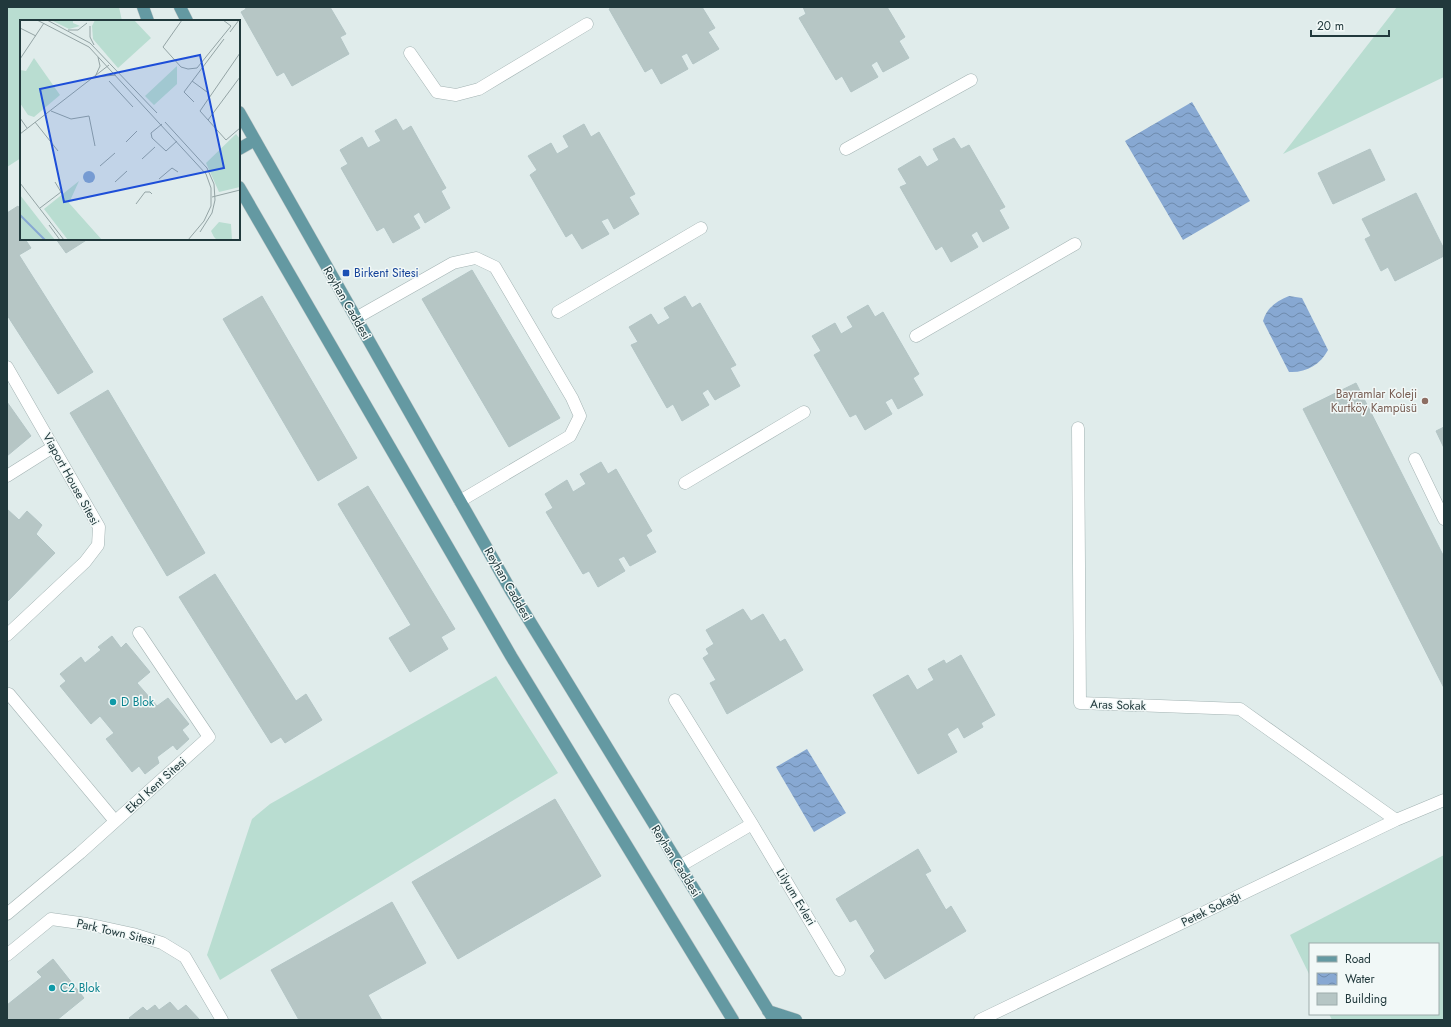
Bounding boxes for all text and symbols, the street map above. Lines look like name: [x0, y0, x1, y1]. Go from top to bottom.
scale bar: [1311, 12, 1389, 38]
text: 20 m: [1317, 17, 1344, 35]
inset map: [20, 20, 240, 240]
street label: Reyhan Caddesi: [319, 263, 375, 343]
place label: Birkent Sitesi: [354, 264, 419, 282]
marker: Birkent Sitesi: [341, 268, 351, 278]
place label: Bayramlar Koleji Kurtköy Kampüsü: [1331, 385, 1417, 417]
marker: Bayramlar Koleji Kurtköy Kampüsü: [1420, 396, 1430, 406]
street label: Viaport House Sitesi: [38, 429, 104, 529]
street label: Reyhan Caddesi: [480, 544, 536, 624]
place label: D Blok: [121, 693, 155, 711]
street label: Aras Sokak: [1090, 695, 1147, 715]
marker: D Blok: [108, 697, 118, 707]
street label: Ekol Kent Sitesi: [121, 753, 191, 817]
street label: Reyhan Caddesi: [647, 822, 705, 900]
street label: Lilyum Evleri: [772, 865, 820, 929]
street label: Petek Sokağı: [1178, 887, 1244, 931]
street label: Park Town Sitesi: [75, 914, 157, 950]
legend: [1309, 943, 1439, 1015]
text: Road: [1345, 950, 1371, 968]
text: Water: [1345, 970, 1376, 988]
place label: C2 Blok: [60, 979, 101, 997]
marker: C2 Blok: [47, 983, 57, 993]
text: Building: [1345, 990, 1387, 1008]

